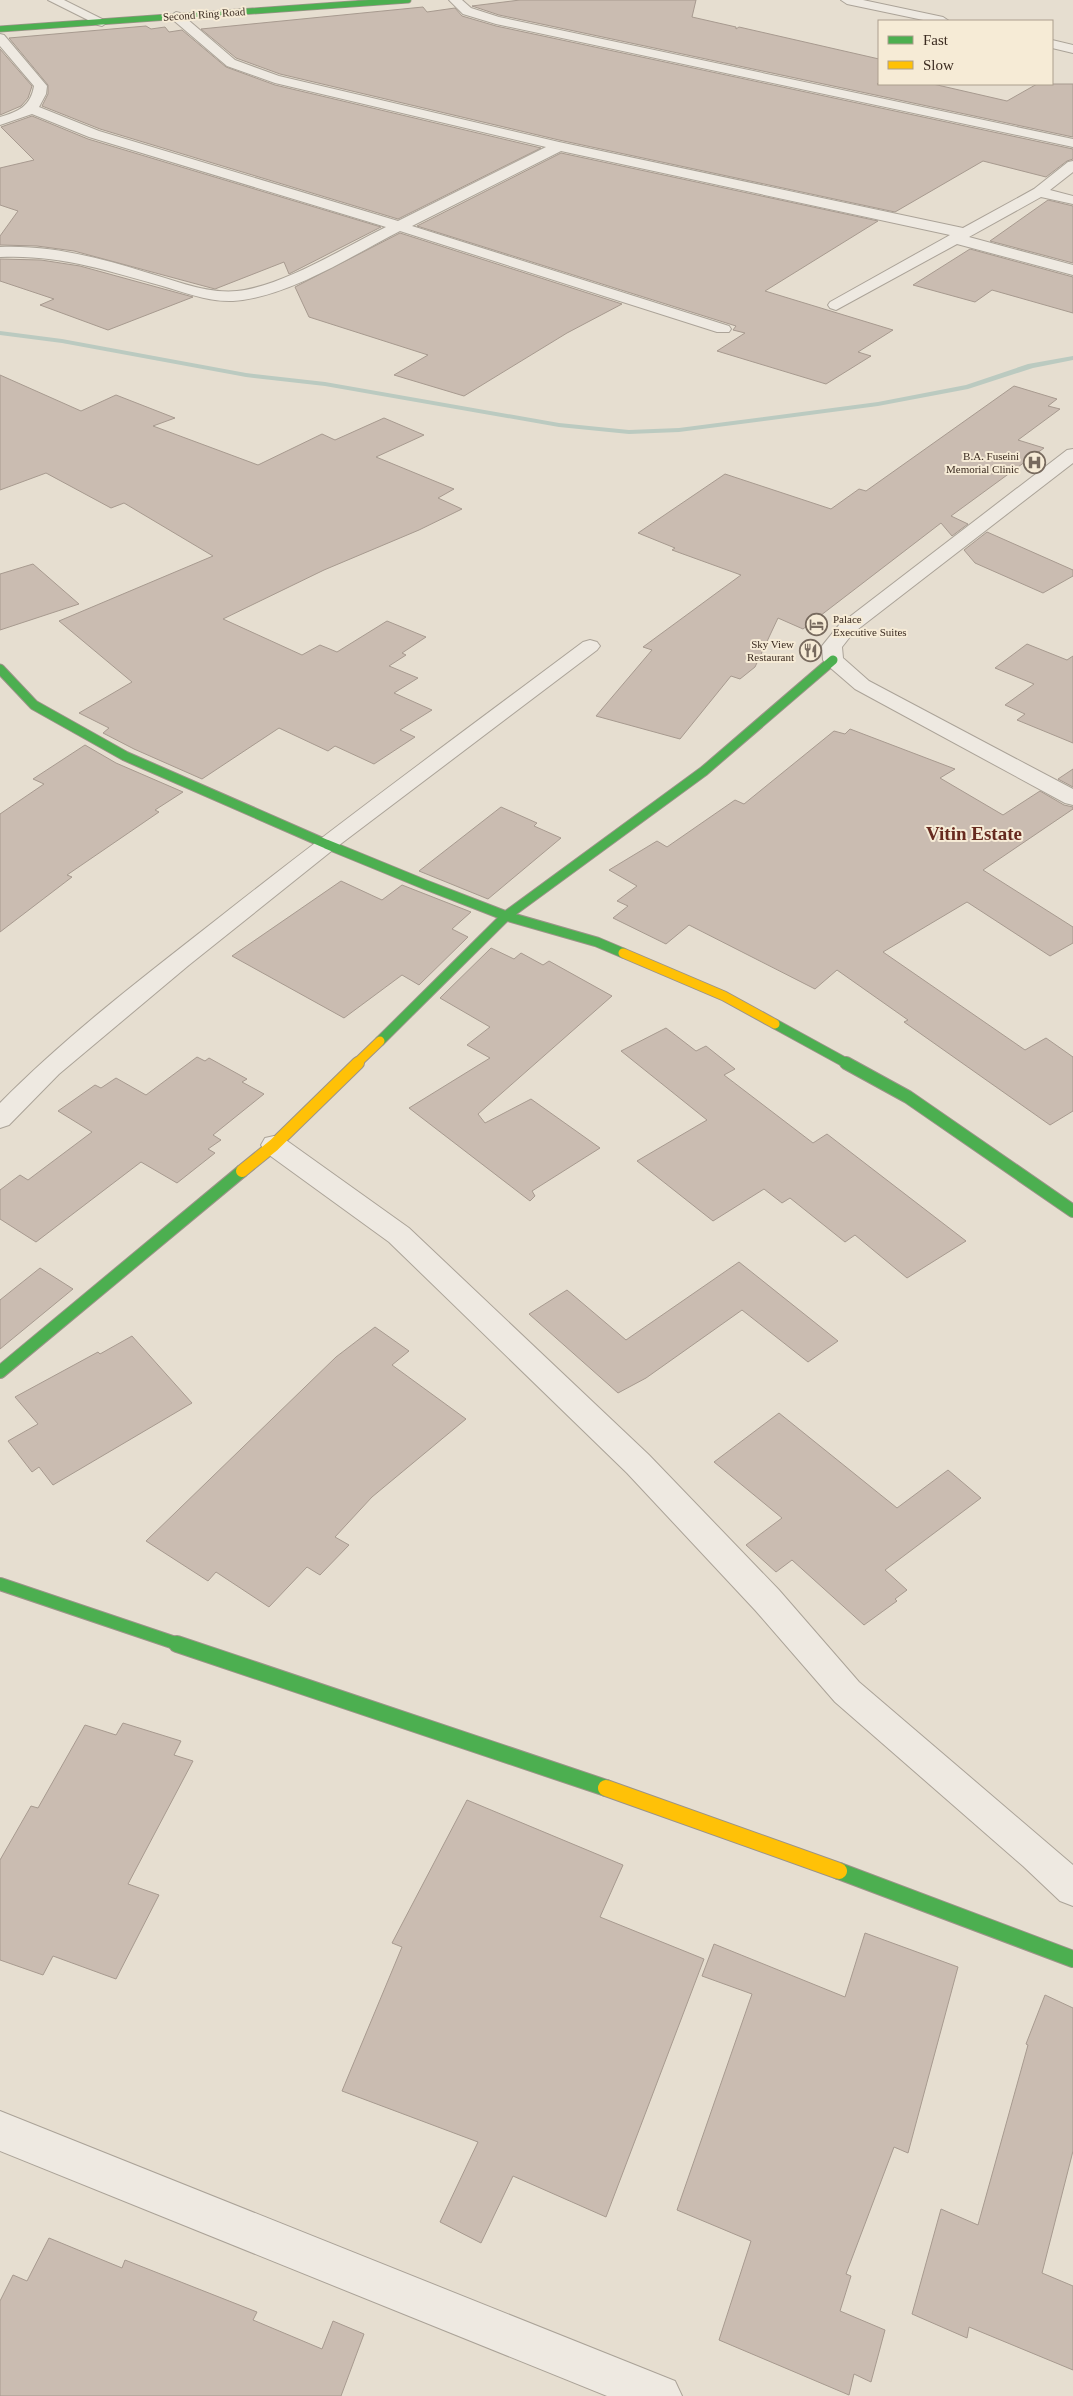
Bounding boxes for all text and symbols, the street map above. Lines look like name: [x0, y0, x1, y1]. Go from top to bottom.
street label: Second Ring Road: [162, 5, 246, 23]
legend: [878, 20, 1053, 85]
text: Fast: [923, 32, 949, 48]
text: Slow: [923, 57, 954, 73]
place label: B.A. Fuseini Memorial Clinic: [946, 450, 1019, 475]
hospital icon: B.A. Fuseini Memorial Clinic: [1023, 450, 1047, 474]
hotel icon: Palace Executive Suites: [805, 613, 829, 637]
place label: Palace Executive Suites: [833, 613, 907, 638]
place label: Sky View Restaurant: [747, 638, 794, 663]
restaurant icon: Sky View Restaurant: [798, 638, 822, 662]
district label: Vitin Estate: [926, 823, 1022, 844]

